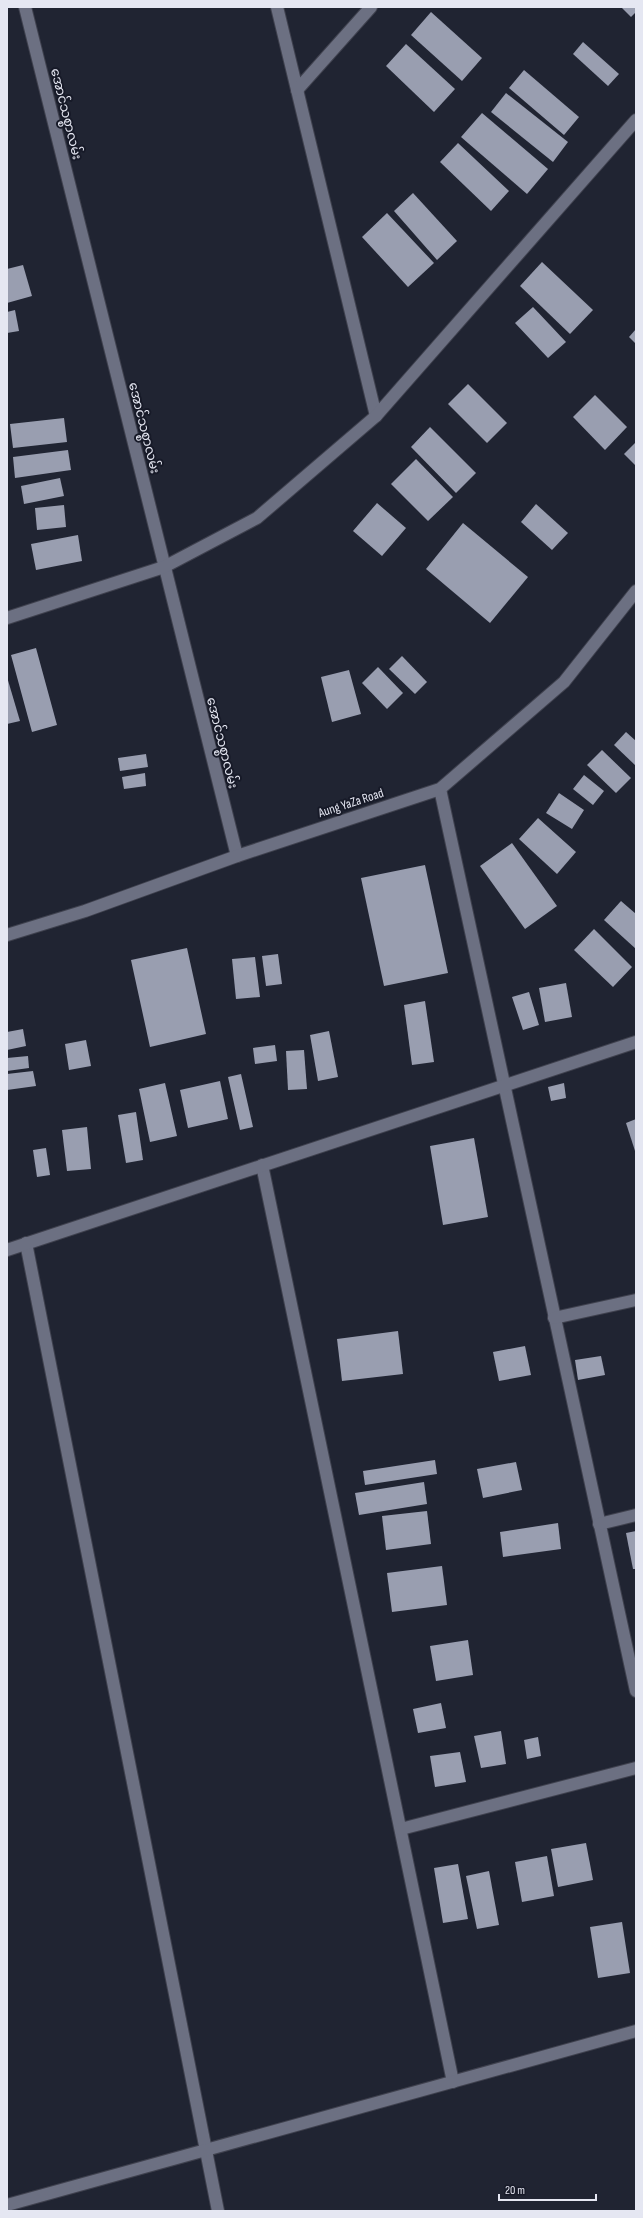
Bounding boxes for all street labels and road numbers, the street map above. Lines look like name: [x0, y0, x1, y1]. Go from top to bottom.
street label: အောင်သစ္စာလမ်း: [45, 66, 86, 162]
street label: အောင်သစ္စာလမ်း: [123, 380, 164, 476]
street label: အောင်သစ္စာလမ်း: [201, 695, 242, 791]
street label: Aung YaZa Road: [315, 785, 386, 821]

